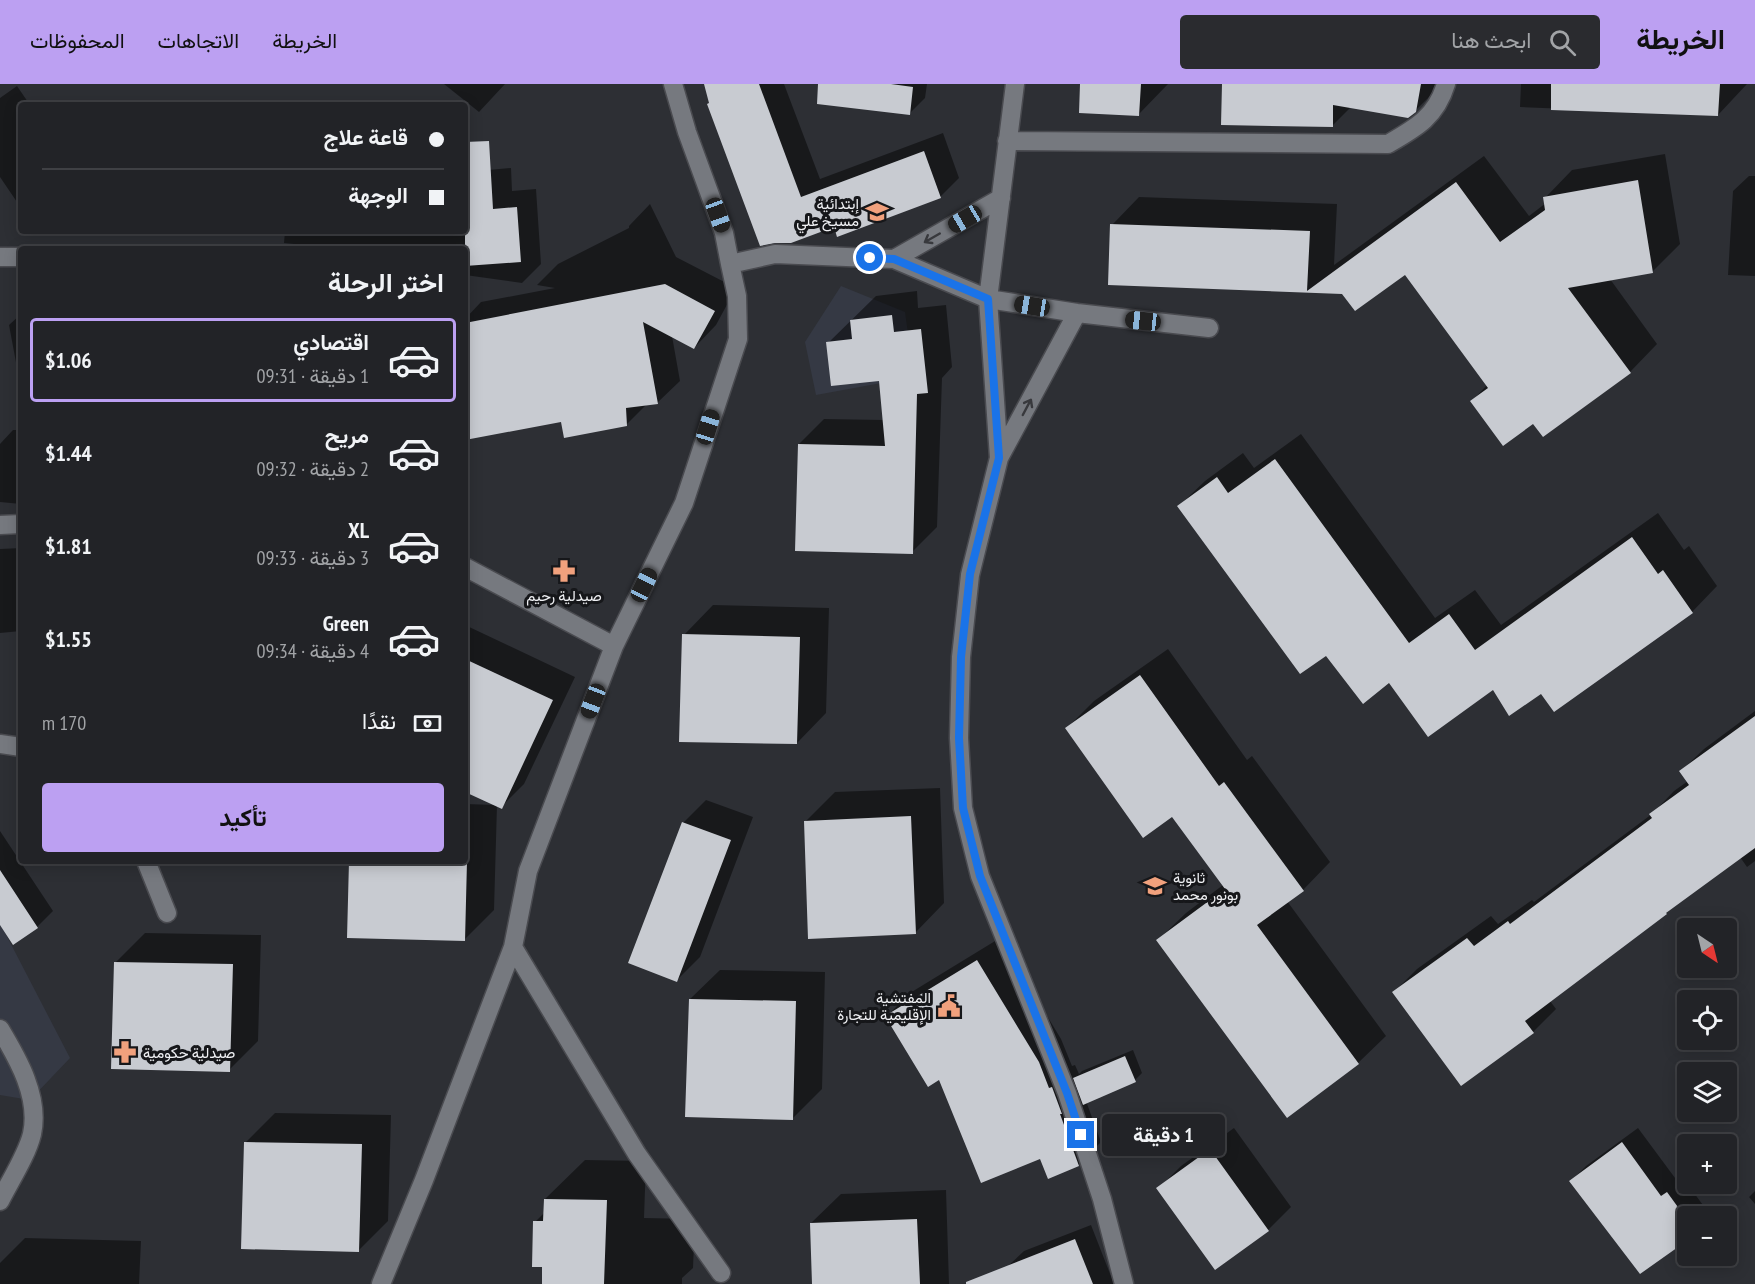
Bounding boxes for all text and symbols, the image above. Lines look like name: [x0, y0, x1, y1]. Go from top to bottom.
search box: [1180, 15, 1600, 69]
text: الخريطة: [1636, 20, 1725, 57]
text: ابحث هنا: [1451, 26, 1531, 54]
icon: search: [1546, 26, 1579, 59]
text: المحفوظات: [30, 27, 125, 54]
text: الاتجاهات: [158, 27, 239, 54]
text: الخريطة: [272, 27, 337, 54]
text: قاعة علاج: [323, 123, 408, 151]
text: الوجهة: [348, 181, 408, 209]
place label: إبتدائية مسيخ علي: [796, 194, 860, 234]
car: [703, 195, 733, 235]
school or university icon: إبتدائية مسيخ علي: [864, 199, 890, 225]
car: [945, 202, 985, 236]
one-way arrow: [923, 232, 940, 244]
route start: [856, 244, 883, 271]
text: اختر الرحلة: [328, 265, 444, 299]
car: [1013, 294, 1051, 318]
car: [1124, 310, 1162, 332]
text: اقتصادي: [293, 328, 369, 356]
icon: car: [387, 333, 441, 387]
text: $1.06: [45, 346, 92, 374]
text: 1 دقيقة · 09:31: [257, 363, 369, 389]
one-way arrow: [1021, 399, 1033, 416]
car: [694, 407, 722, 447]
text: مريح: [325, 421, 369, 449]
icon: car: [387, 426, 441, 480]
text: $1.44: [45, 439, 92, 467]
text: 2 دقيقة · 09:32: [257, 456, 369, 482]
text: XL: [348, 516, 369, 544]
icon: car: [387, 519, 441, 573]
text: $1.81: [45, 532, 92, 560]
text: 3 دقيقة · 09:33: [257, 545, 369, 571]
pharmacy icon: صيدلية رحيم: [551, 558, 577, 584]
car: [628, 565, 660, 605]
place label: صيدلية رحيم: [526, 586, 602, 606]
text: Green: [323, 609, 369, 637]
icon: car: [387, 612, 441, 666]
text: $1.55: [45, 625, 92, 653]
text: 4 دقيقة · 09:34: [257, 638, 369, 664]
car: [578, 681, 608, 721]
text: نقدًا: [362, 707, 396, 735]
icon: cash: [411, 707, 444, 740]
text: 170 m: [42, 710, 86, 736]
button: تأكيد: [42, 783, 444, 852]
place label: ثانوية بونور محمد: [1173, 868, 1238, 904]
school or university icon: ثانوية بونور محمد: [1142, 873, 1168, 899]
north arrow: [1677, 918, 1737, 978]
map controls: [1677, 918, 1737, 1266]
place label: المفتشية الإقليمية للتجارة: [837, 988, 931, 1025]
button: locate: [1677, 990, 1737, 1050]
public building icon: المفتشية الإقليمية للتجارة: [936, 993, 962, 1019]
pharmacy icon: صيدلية حكومية: [112, 1039, 138, 1065]
place label: صيدلية حكومية: [143, 1043, 235, 1062]
button: layers: [1677, 1062, 1737, 1122]
callout: 1 دقيقة: [1102, 1114, 1225, 1156]
route end: [1067, 1121, 1094, 1148]
text: 1 دقيقة: [1133, 1122, 1194, 1148]
button: +: [1677, 1134, 1737, 1194]
button: −: [1677, 1206, 1737, 1266]

